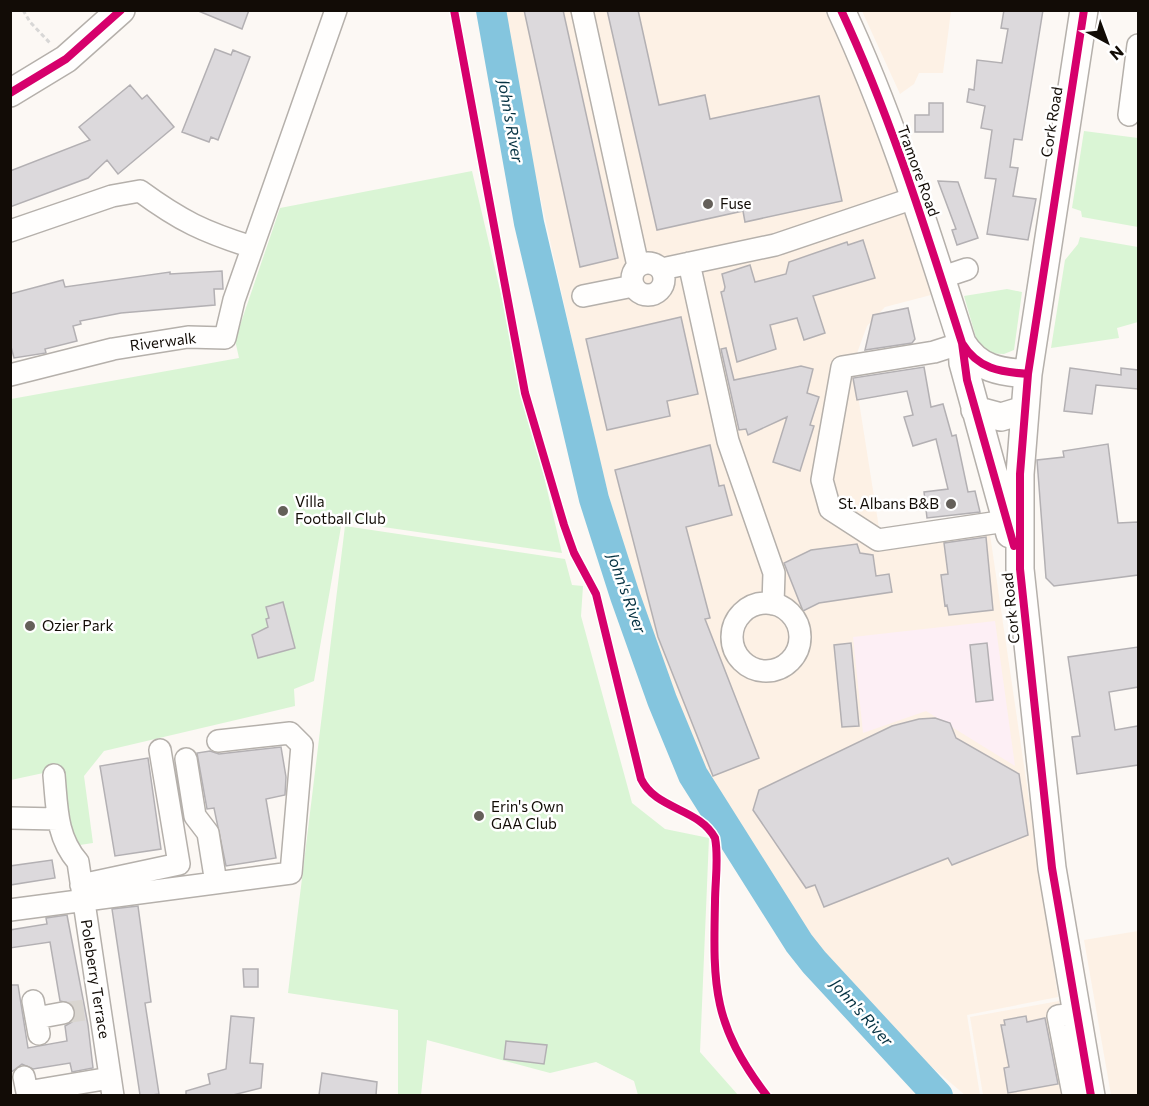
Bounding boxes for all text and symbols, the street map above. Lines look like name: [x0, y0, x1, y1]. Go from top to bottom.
north arrow: [1077, 12, 1137, 72]
text: N: [1106, 43, 1128, 65]
water label: John's River: [495, 76, 528, 164]
street label: Cork Road: [1037, 85, 1065, 158]
street label: Tramore Road: [894, 123, 944, 219]
place label: Fuse: [720, 194, 752, 212]
marker: Fuse: [701, 197, 715, 211]
street label: Riverwalk: [129, 328, 197, 354]
place label: Villa Football Club: [295, 492, 386, 527]
place label: St. Albans B&B: [838, 494, 939, 512]
marker: St. Albans B&B: [944, 497, 958, 511]
marker: Villa Football Club: [276, 504, 290, 518]
water label: John's River: [604, 548, 651, 636]
street label: Cork Road: [997, 572, 1023, 644]
place label: Ozier Park: [42, 616, 114, 634]
marker: Ozier Park: [23, 619, 37, 633]
place label: Erin's Own GAA Club: [491, 797, 564, 832]
marker: Erin's Own GAA Club: [472, 809, 486, 823]
street label: Poleberry Terrace: [78, 918, 114, 1040]
water label: John's River: [826, 973, 898, 1050]

